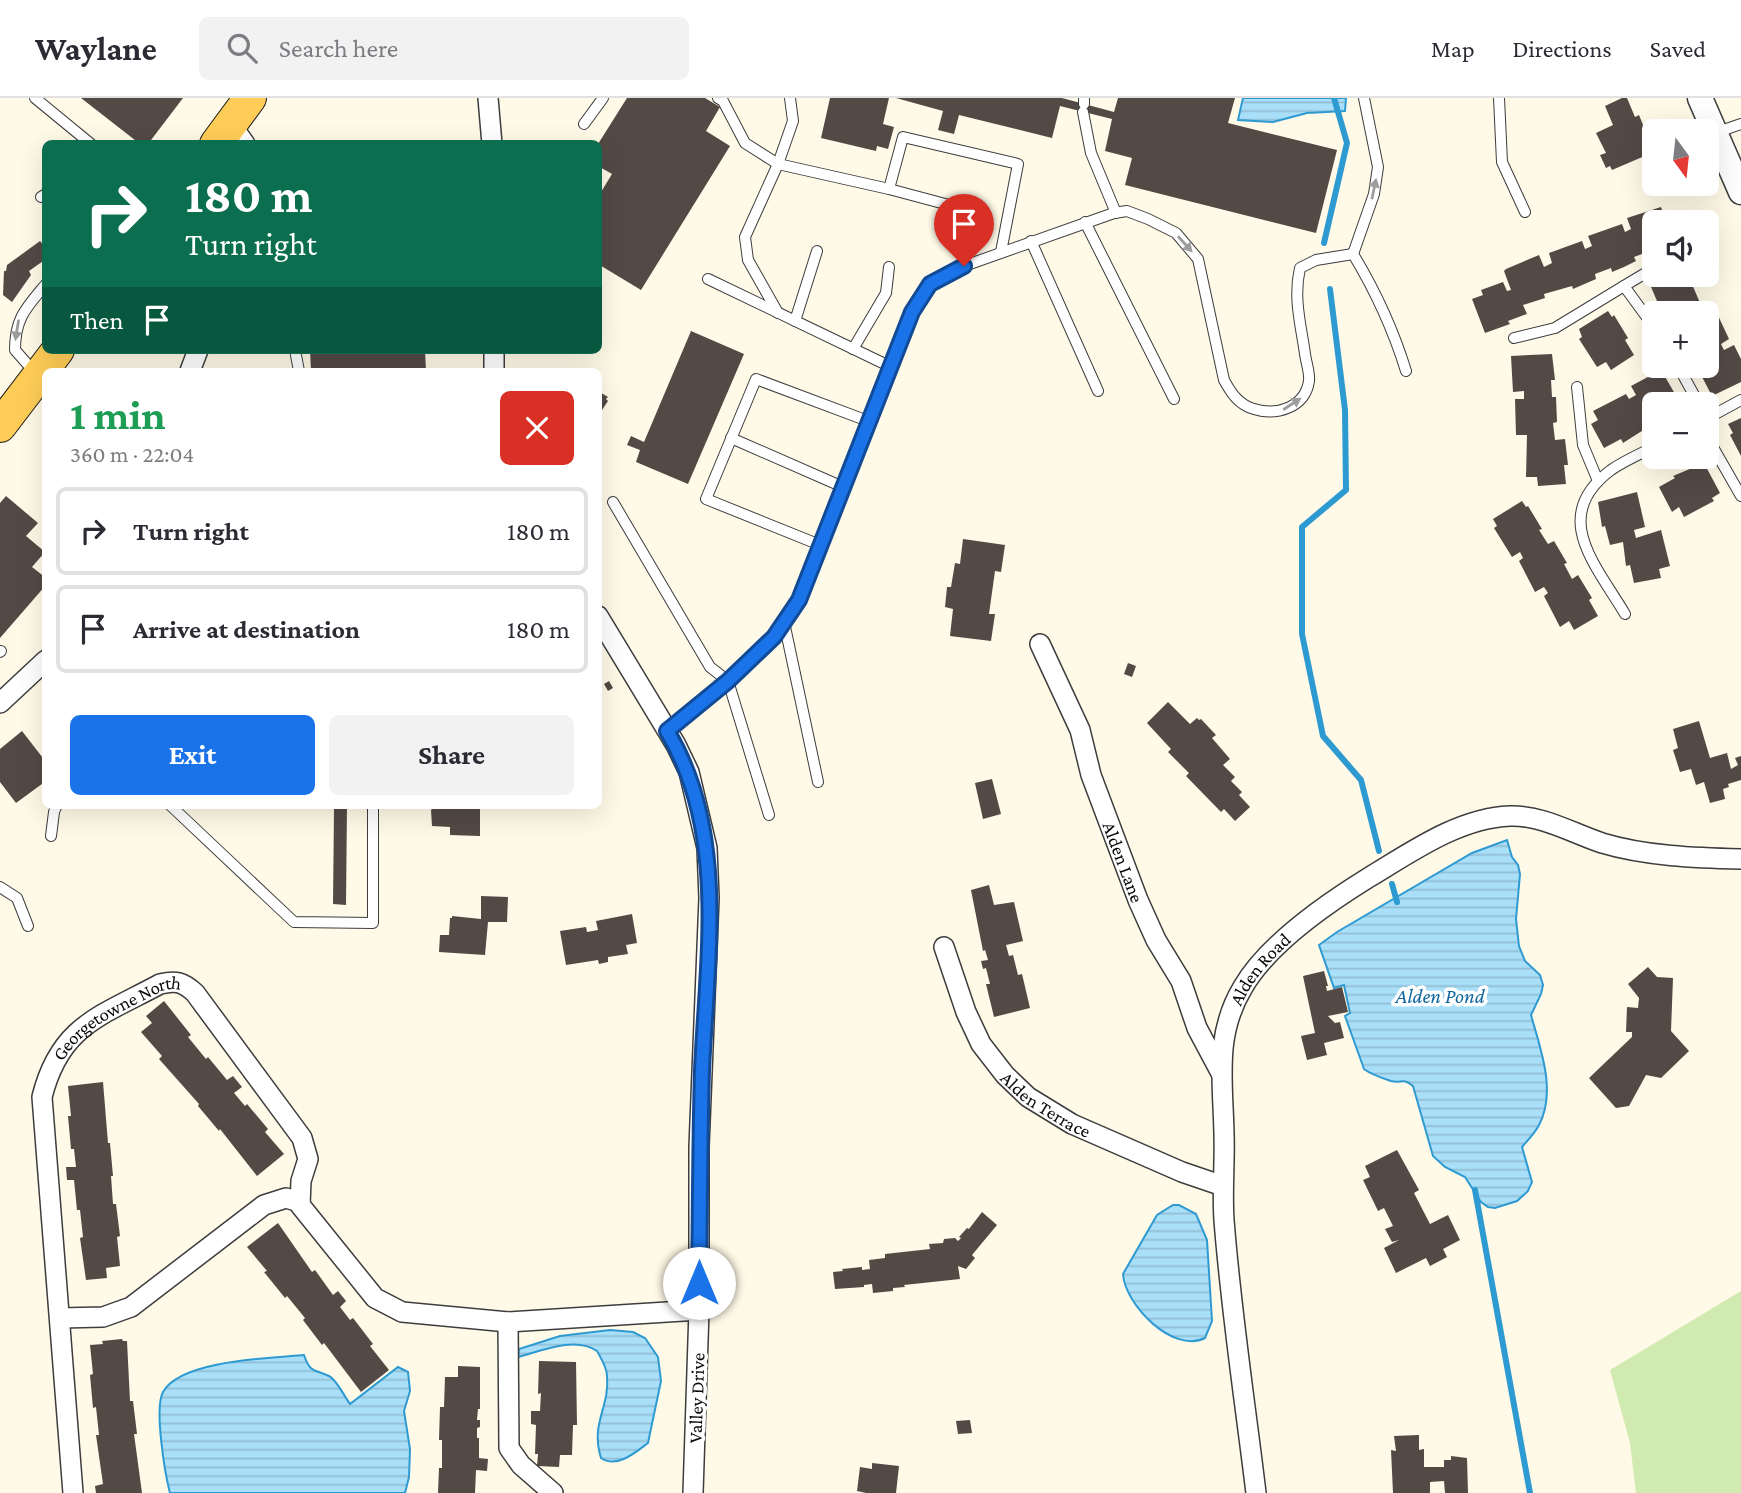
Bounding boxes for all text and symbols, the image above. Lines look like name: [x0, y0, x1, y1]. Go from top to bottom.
search box: [199, 17, 689, 80]
icon: search: [223, 29, 261, 67]
text: Waylane: [35, 30, 157, 67]
text: Search here: [279, 34, 398, 63]
text: Map: [1431, 35, 1475, 62]
text: Directions: [1513, 35, 1612, 62]
text: Saved: [1650, 35, 1706, 62]
north arrow: [1642, 119, 1718, 196]
map controls: [1642, 119, 1719, 469]
icon: right: [70, 168, 161, 259]
text: 180 m: [185, 168, 313, 223]
one-way arrow: [1369, 178, 1380, 200]
pin: [934, 194, 994, 266]
icon: arrive: [945, 205, 983, 243]
button: sound: [1642, 210, 1719, 287]
text: Turn right: [185, 226, 317, 262]
one-way arrow: [1177, 235, 1193, 253]
icon: arrive: [138, 301, 176, 339]
button: +: [1642, 301, 1719, 378]
text: Then: [70, 306, 124, 335]
one-way arrow: [11, 319, 22, 341]
text: 1 min: [70, 391, 166, 438]
button: close: [500, 391, 574, 465]
button: −: [1642, 392, 1719, 469]
one-way arrow: [1282, 398, 1301, 411]
text: 360 m · 22:04: [70, 441, 194, 467]
icon: right: [74, 512, 112, 550]
text: Turn right: [133, 517, 249, 546]
text: 180 m: [507, 517, 570, 546]
icon: arrive: [74, 610, 112, 648]
text: Arrive at destination: [133, 615, 360, 644]
text: 180 m: [507, 615, 570, 644]
button: Exit: [70, 715, 315, 795]
button: Share: [329, 715, 574, 795]
street label: Alden Lane: [1098, 819, 1148, 905]
street label: Alden Road: [1225, 929, 1295, 1009]
street label: Georgetowne North: [48, 972, 183, 1064]
water label: Alden Pond: [1394, 984, 1486, 1008]
street label: Alden Terrace: [997, 1067, 1094, 1142]
position arrow: [662, 1246, 736, 1320]
street label: Valley Drive: [684, 1352, 709, 1444]

